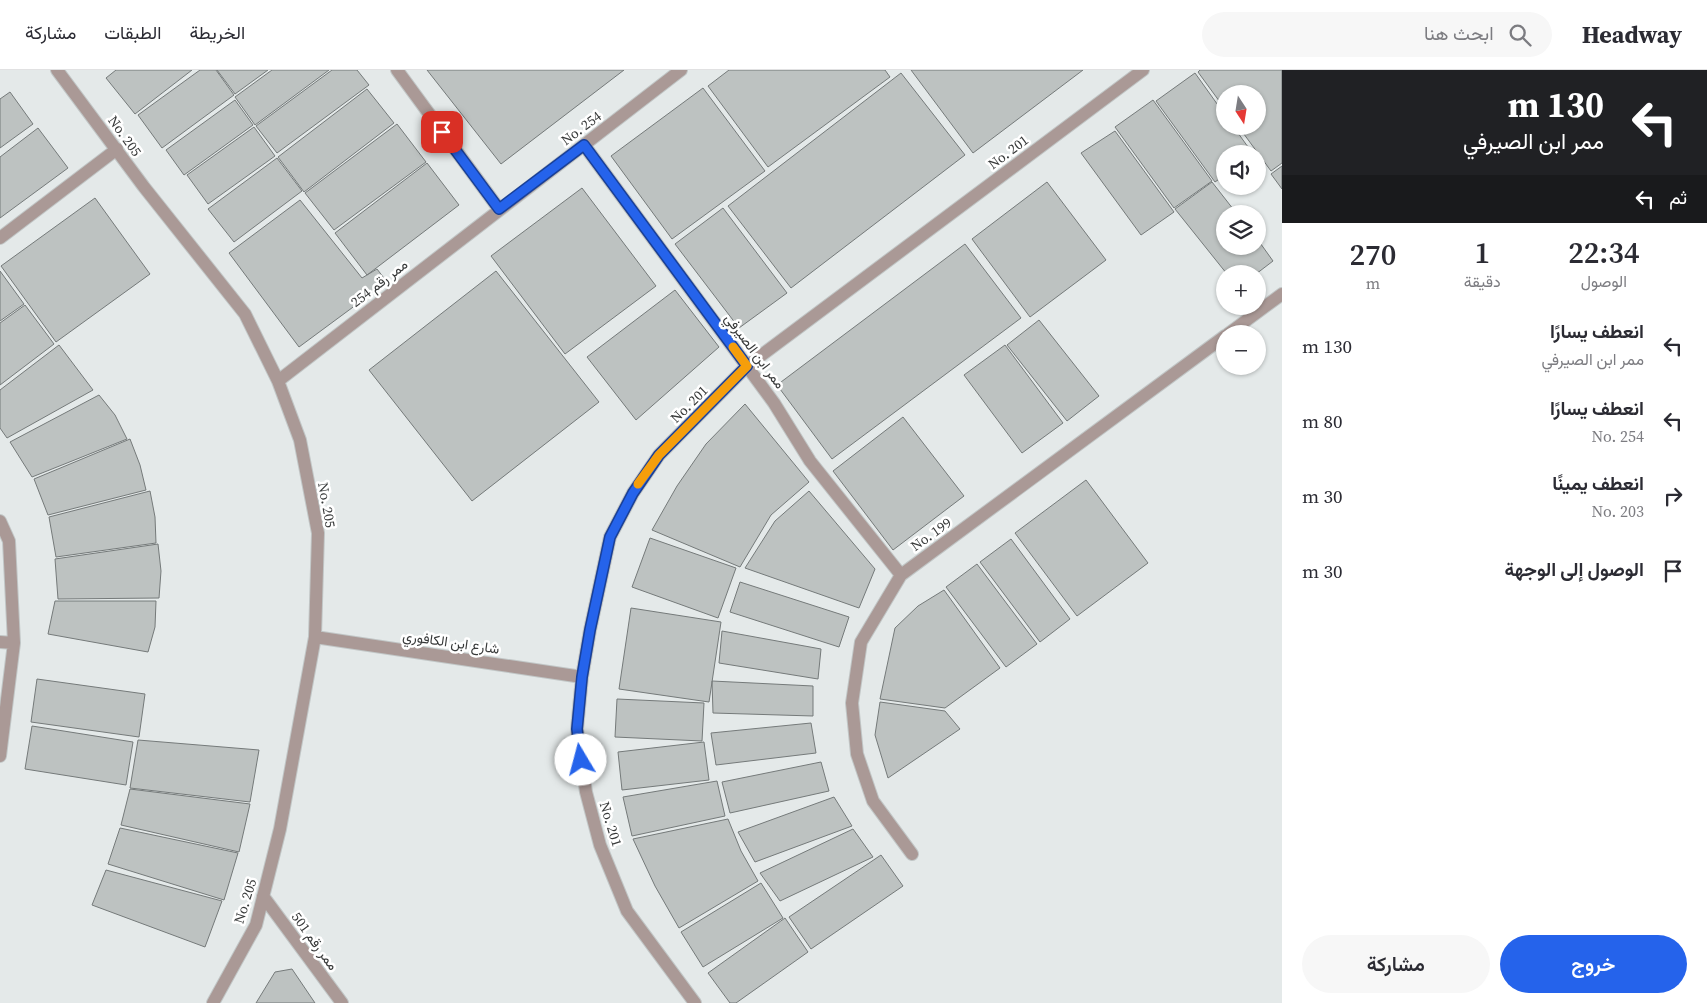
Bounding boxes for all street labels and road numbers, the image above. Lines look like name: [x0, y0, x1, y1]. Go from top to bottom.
street label: No. 254: [557, 106, 605, 150]
street label: No. 205: [103, 112, 147, 160]
street label: No. 201: [984, 130, 1032, 174]
street label: ممر رقم 254: [346, 254, 412, 312]
street label: ممر ابن الصيرفي: [718, 309, 790, 394]
street label: No. 201: [666, 381, 712, 427]
street label: No. 205: [313, 481, 341, 529]
street label: No. 199: [907, 512, 955, 556]
street label: شارع ابن الكافوري: [401, 625, 501, 661]
street label: No. 201: [595, 799, 627, 849]
street label: No. 205: [229, 876, 261, 926]
street label: ممر رقم 501: [287, 908, 343, 974]

